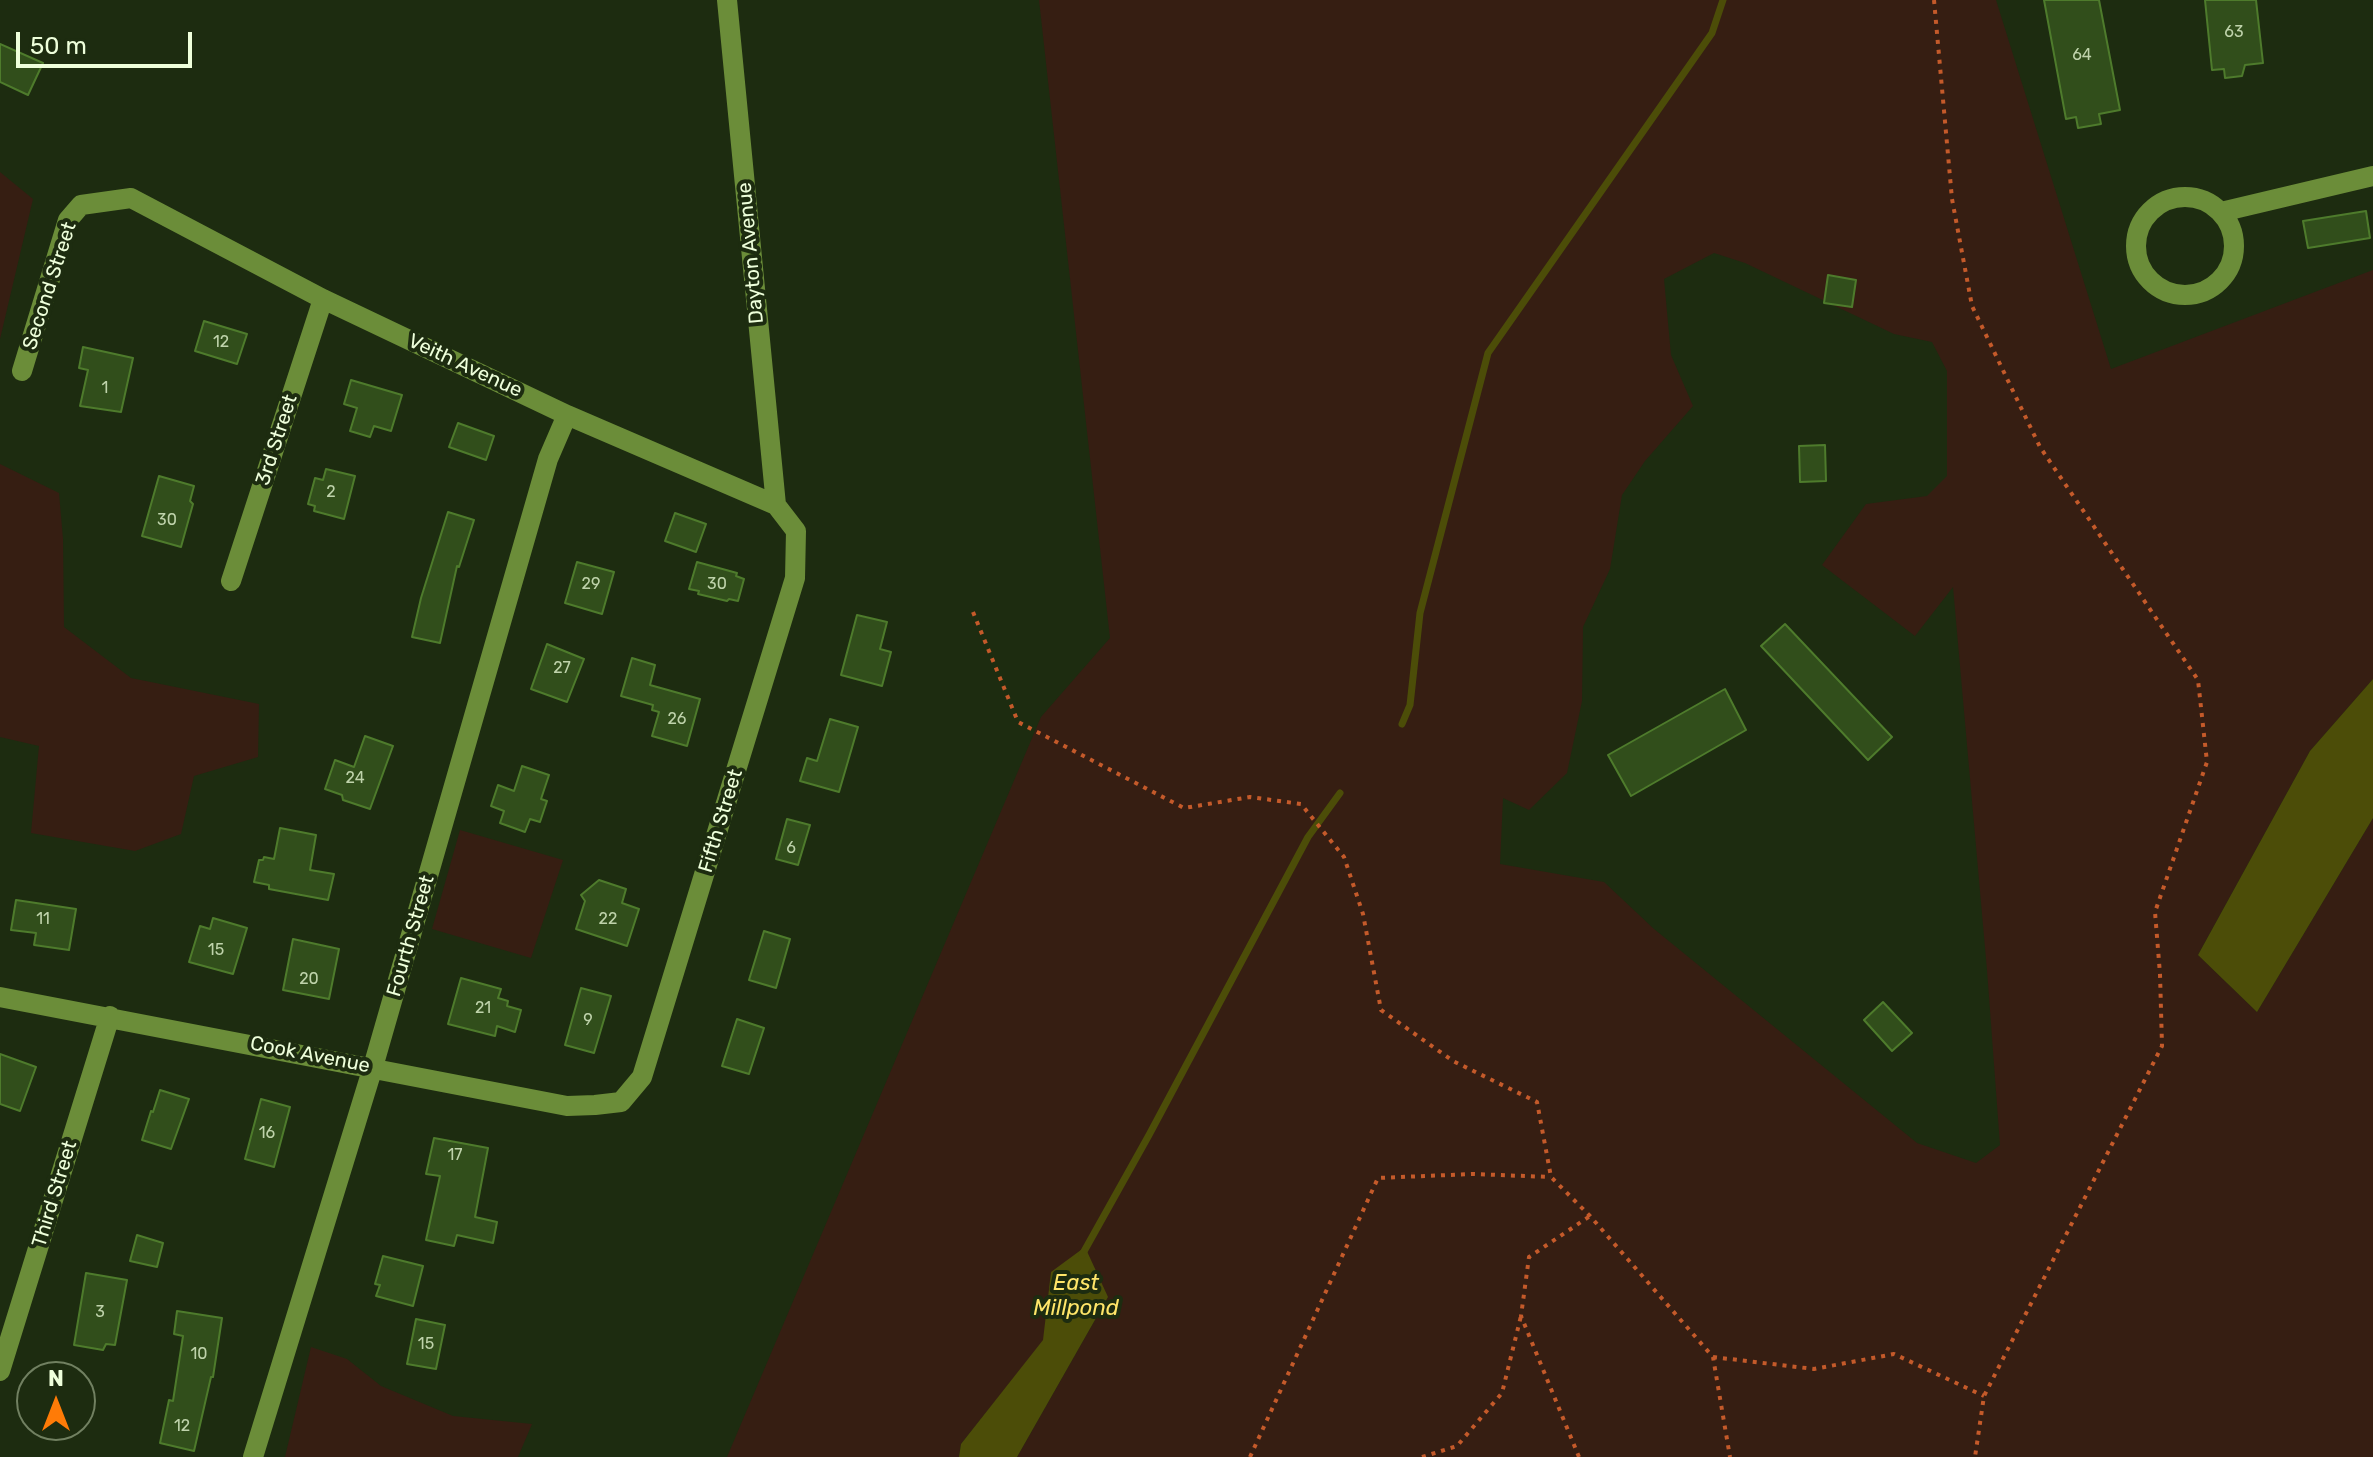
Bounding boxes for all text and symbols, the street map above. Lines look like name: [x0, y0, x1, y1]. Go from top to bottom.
scale bar: [20, 16, 196, 66]
house number: 63: [2224, 22, 2244, 42]
text: 50 m: [30, 32, 87, 60]
house number: 64: [2072, 45, 2092, 65]
street label: Dayton Avenue: [733, 181, 769, 325]
street label: Second Street: [18, 219, 82, 353]
street label: Veith Avenue: [404, 329, 526, 403]
house number: 12: [213, 332, 229, 352]
house number: 1: [102, 378, 108, 398]
street label: 3rd Street: [251, 392, 303, 488]
house number: 2: [326, 482, 336, 502]
house number: 30: [157, 510, 177, 530]
house number: 29: [582, 574, 600, 594]
house number: 30: [707, 574, 727, 594]
house number: 27: [553, 658, 571, 678]
house number: 26: [667, 709, 687, 729]
street label: Fifth Street: [694, 766, 748, 876]
house number: 24: [345, 768, 365, 788]
house number: 6: [786, 838, 796, 858]
street label: Fourth Street: [382, 872, 440, 1000]
house number: 11: [36, 909, 50, 929]
house number: 22: [599, 909, 617, 929]
house number: 15: [208, 940, 224, 960]
house number: 20: [299, 969, 319, 989]
house number: 21: [475, 998, 491, 1018]
house number: 9: [583, 1010, 593, 1030]
street label: Cook Avenue: [248, 1032, 372, 1078]
house number: 16: [259, 1123, 275, 1143]
street label: Third Street: [27, 1138, 83, 1250]
house number: 17: [447, 1145, 463, 1165]
water label: East Millpond: [1033, 1271, 1119, 1322]
house number: 3: [95, 1302, 105, 1322]
house number: 15: [418, 1334, 434, 1354]
house number: 10: [190, 1344, 208, 1364]
north arrow: [16, 1361, 96, 1441]
text: N: [48, 1365, 64, 1392]
house number: 12: [174, 1416, 190, 1436]

